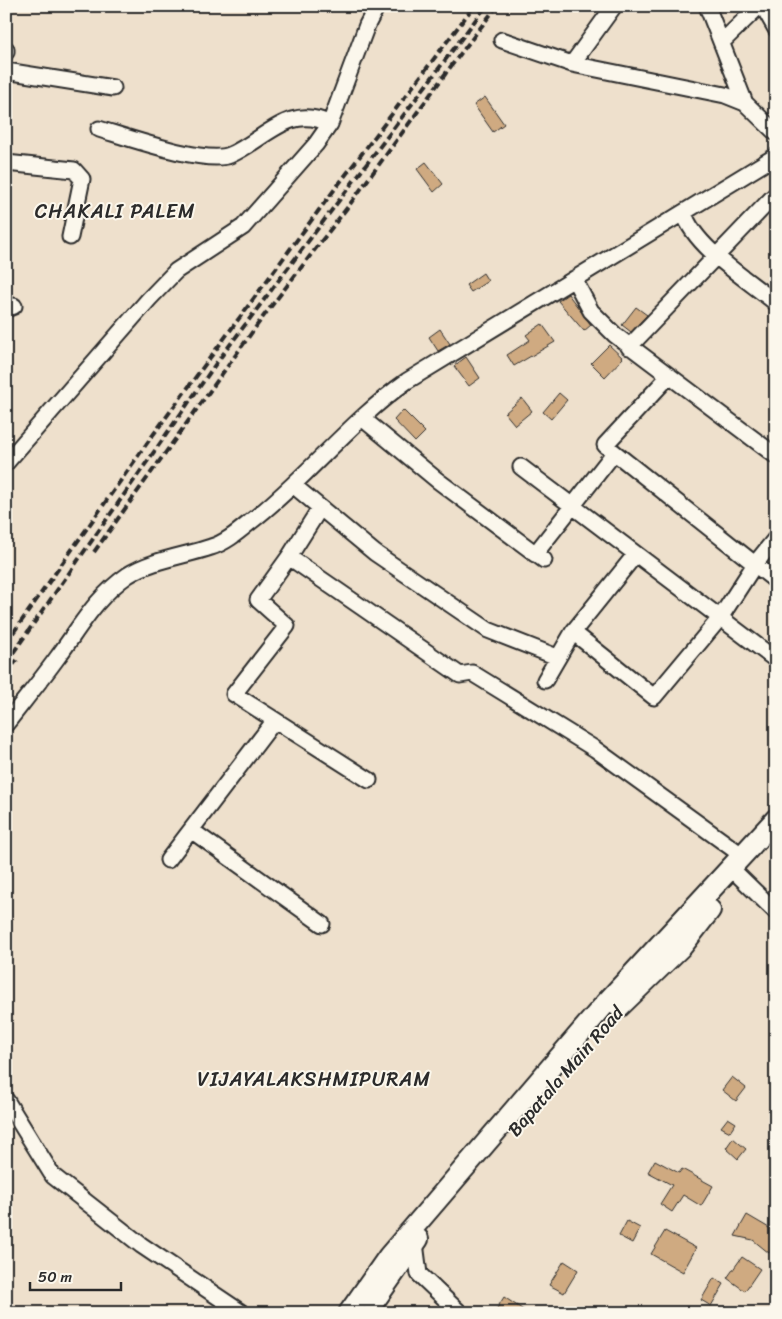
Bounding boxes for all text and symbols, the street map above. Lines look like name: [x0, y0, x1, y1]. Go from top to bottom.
district label: CHAKALI PALEM: [35, 194, 195, 229]
street label: Bapatala Main Road: [499, 997, 633, 1144]
district label: VIJAYALAKSHMIPURAM: [197, 1062, 431, 1097]
scale bar: [30, 1259, 121, 1291]
text: 50 m: [38, 1264, 73, 1290]

